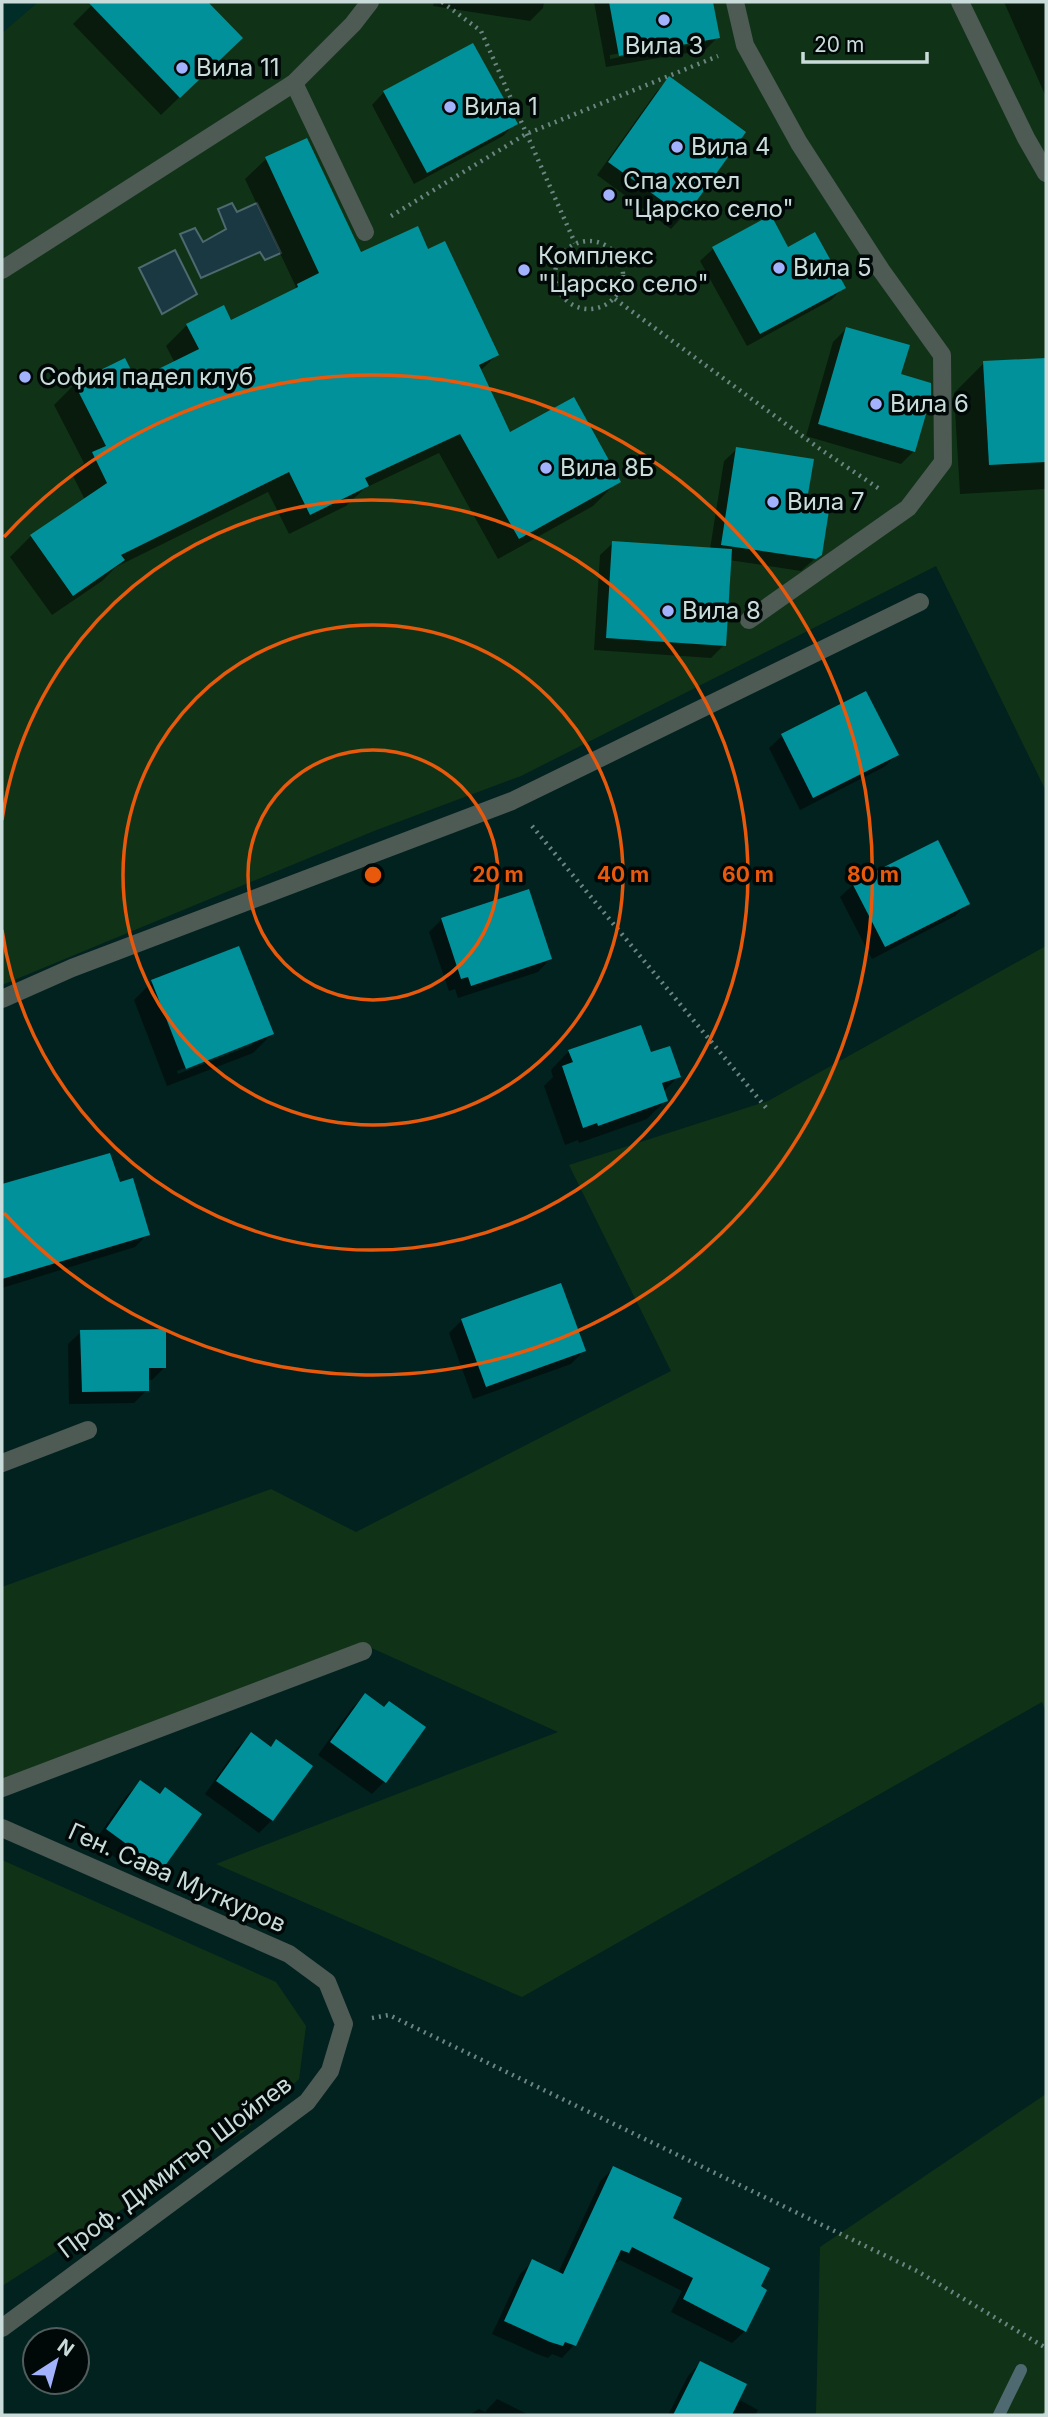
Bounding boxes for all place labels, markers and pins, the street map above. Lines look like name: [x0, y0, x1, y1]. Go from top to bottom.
marker: Вила 3: [656, 12, 672, 28]
place label: Вила 3: [625, 31, 703, 60]
place label: Вила 11: [196, 53, 279, 82]
marker: Вила 11: [174, 60, 190, 76]
place label: Вила 1: [464, 92, 538, 121]
marker: Вила 1: [442, 99, 458, 115]
place label: Вила 4: [691, 132, 770, 161]
marker: Вила 4: [669, 139, 685, 155]
place label: Спа хотел "Царско село": [623, 166, 794, 223]
marker: Спа хотел "Царско село": [601, 187, 617, 203]
place label: Комплекс "Царско село": [538, 241, 709, 298]
place label: Вила 5: [793, 253, 872, 282]
marker: Вила 5: [771, 260, 787, 276]
marker: Комплекс "Царско село": [516, 262, 532, 278]
place label: София падел клуб: [39, 362, 253, 391]
marker: София падел клуб: [17, 369, 33, 385]
place label: Вила 6: [890, 389, 969, 418]
marker: Вила 6: [868, 396, 884, 412]
place label: Вила 8Б: [560, 453, 654, 482]
marker: Вила 8Б: [538, 460, 554, 476]
place label: Вила 7: [787, 487, 865, 516]
marker: Вила 7: [765, 494, 781, 510]
place label: Вила 8: [682, 596, 761, 625]
marker: Вила 8: [660, 603, 676, 619]
centre of rings: [361, 863, 385, 887]

